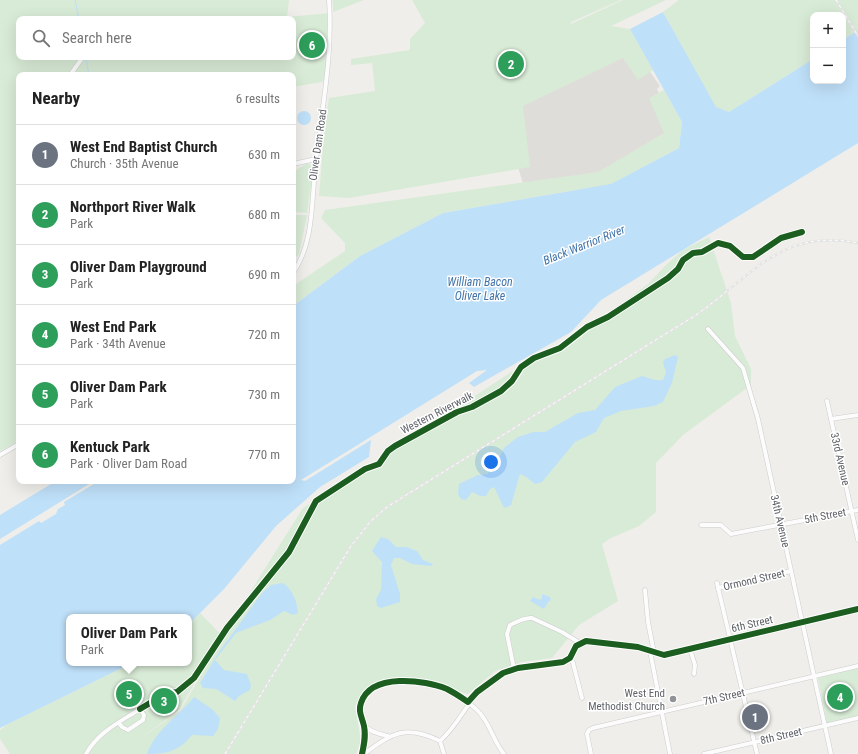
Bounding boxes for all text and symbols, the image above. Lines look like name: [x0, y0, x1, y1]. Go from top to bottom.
map controls: [810, 12, 846, 84]
button: +: [810, 12, 846, 48]
search box: [16, 16, 296, 60]
icon: search: [30, 27, 52, 49]
text: Search here: [62, 29, 132, 47]
pin: 6: [299, 30, 325, 60]
button: −: [810, 48, 846, 84]
pin: 2: [498, 49, 524, 79]
text: Nearby: [32, 88, 80, 108]
text: 6 results: [236, 91, 280, 106]
street label: Oliver Dam Road: [307, 109, 329, 181]
text: West End Baptist Church: [70, 138, 217, 156]
text: 1: [42, 147, 48, 162]
text: 630 m: [248, 147, 280, 162]
text: Church · 35th Avenue: [70, 156, 179, 171]
text: Northport River Walk: [70, 198, 196, 216]
text: 2: [42, 207, 48, 222]
text: 680 m: [248, 207, 280, 222]
text: Park: [70, 216, 93, 231]
water label: Black Warrior River: [541, 222, 627, 268]
text: Oliver Dam Playground: [70, 258, 207, 276]
text: 3: [42, 267, 48, 282]
text: 690 m: [248, 267, 280, 282]
water label: William Bacon Oliver Lake: [447, 275, 513, 303]
text: Park: [70, 276, 93, 291]
text: West End Park: [70, 318, 156, 336]
text: 4: [42, 327, 48, 342]
text: 720 m: [248, 327, 280, 342]
text: Park · 34th Avenue: [70, 336, 166, 351]
text: Oliver Dam Park: [70, 378, 167, 396]
text: 5: [42, 387, 48, 402]
text: 730 m: [248, 387, 280, 402]
street label: Western Riverwalk: [399, 389, 475, 437]
text: Park: [70, 396, 93, 411]
street label: 33rd Avenue: [828, 431, 852, 487]
text: Kentuck Park: [70, 438, 150, 456]
text: 6: [42, 447, 48, 462]
text: 770 m: [248, 447, 280, 462]
your location: [481, 452, 501, 472]
text: Park · Oliver Dam Road: [70, 456, 187, 471]
street label: 34th Avenue: [768, 493, 792, 549]
street label: 5th Street: [803, 506, 847, 526]
street label: Ormond Street: [722, 567, 786, 593]
street label: 6th Street: [730, 613, 774, 635]
popup: [66, 614, 192, 666]
text: Oliver Dam Park: [81, 624, 177, 642]
text: Park: [81, 642, 104, 657]
pin: 5: [116, 679, 142, 709]
pin: 4: [827, 682, 853, 712]
pin: 3: [151, 686, 177, 716]
street label: 7th Street: [702, 686, 746, 708]
place label: West End Methodist Church: [588, 687, 665, 713]
marker: West End Methodist Church: [668, 694, 678, 704]
pin: 1: [742, 702, 768, 732]
street label: 8th Street: [759, 725, 803, 747]

